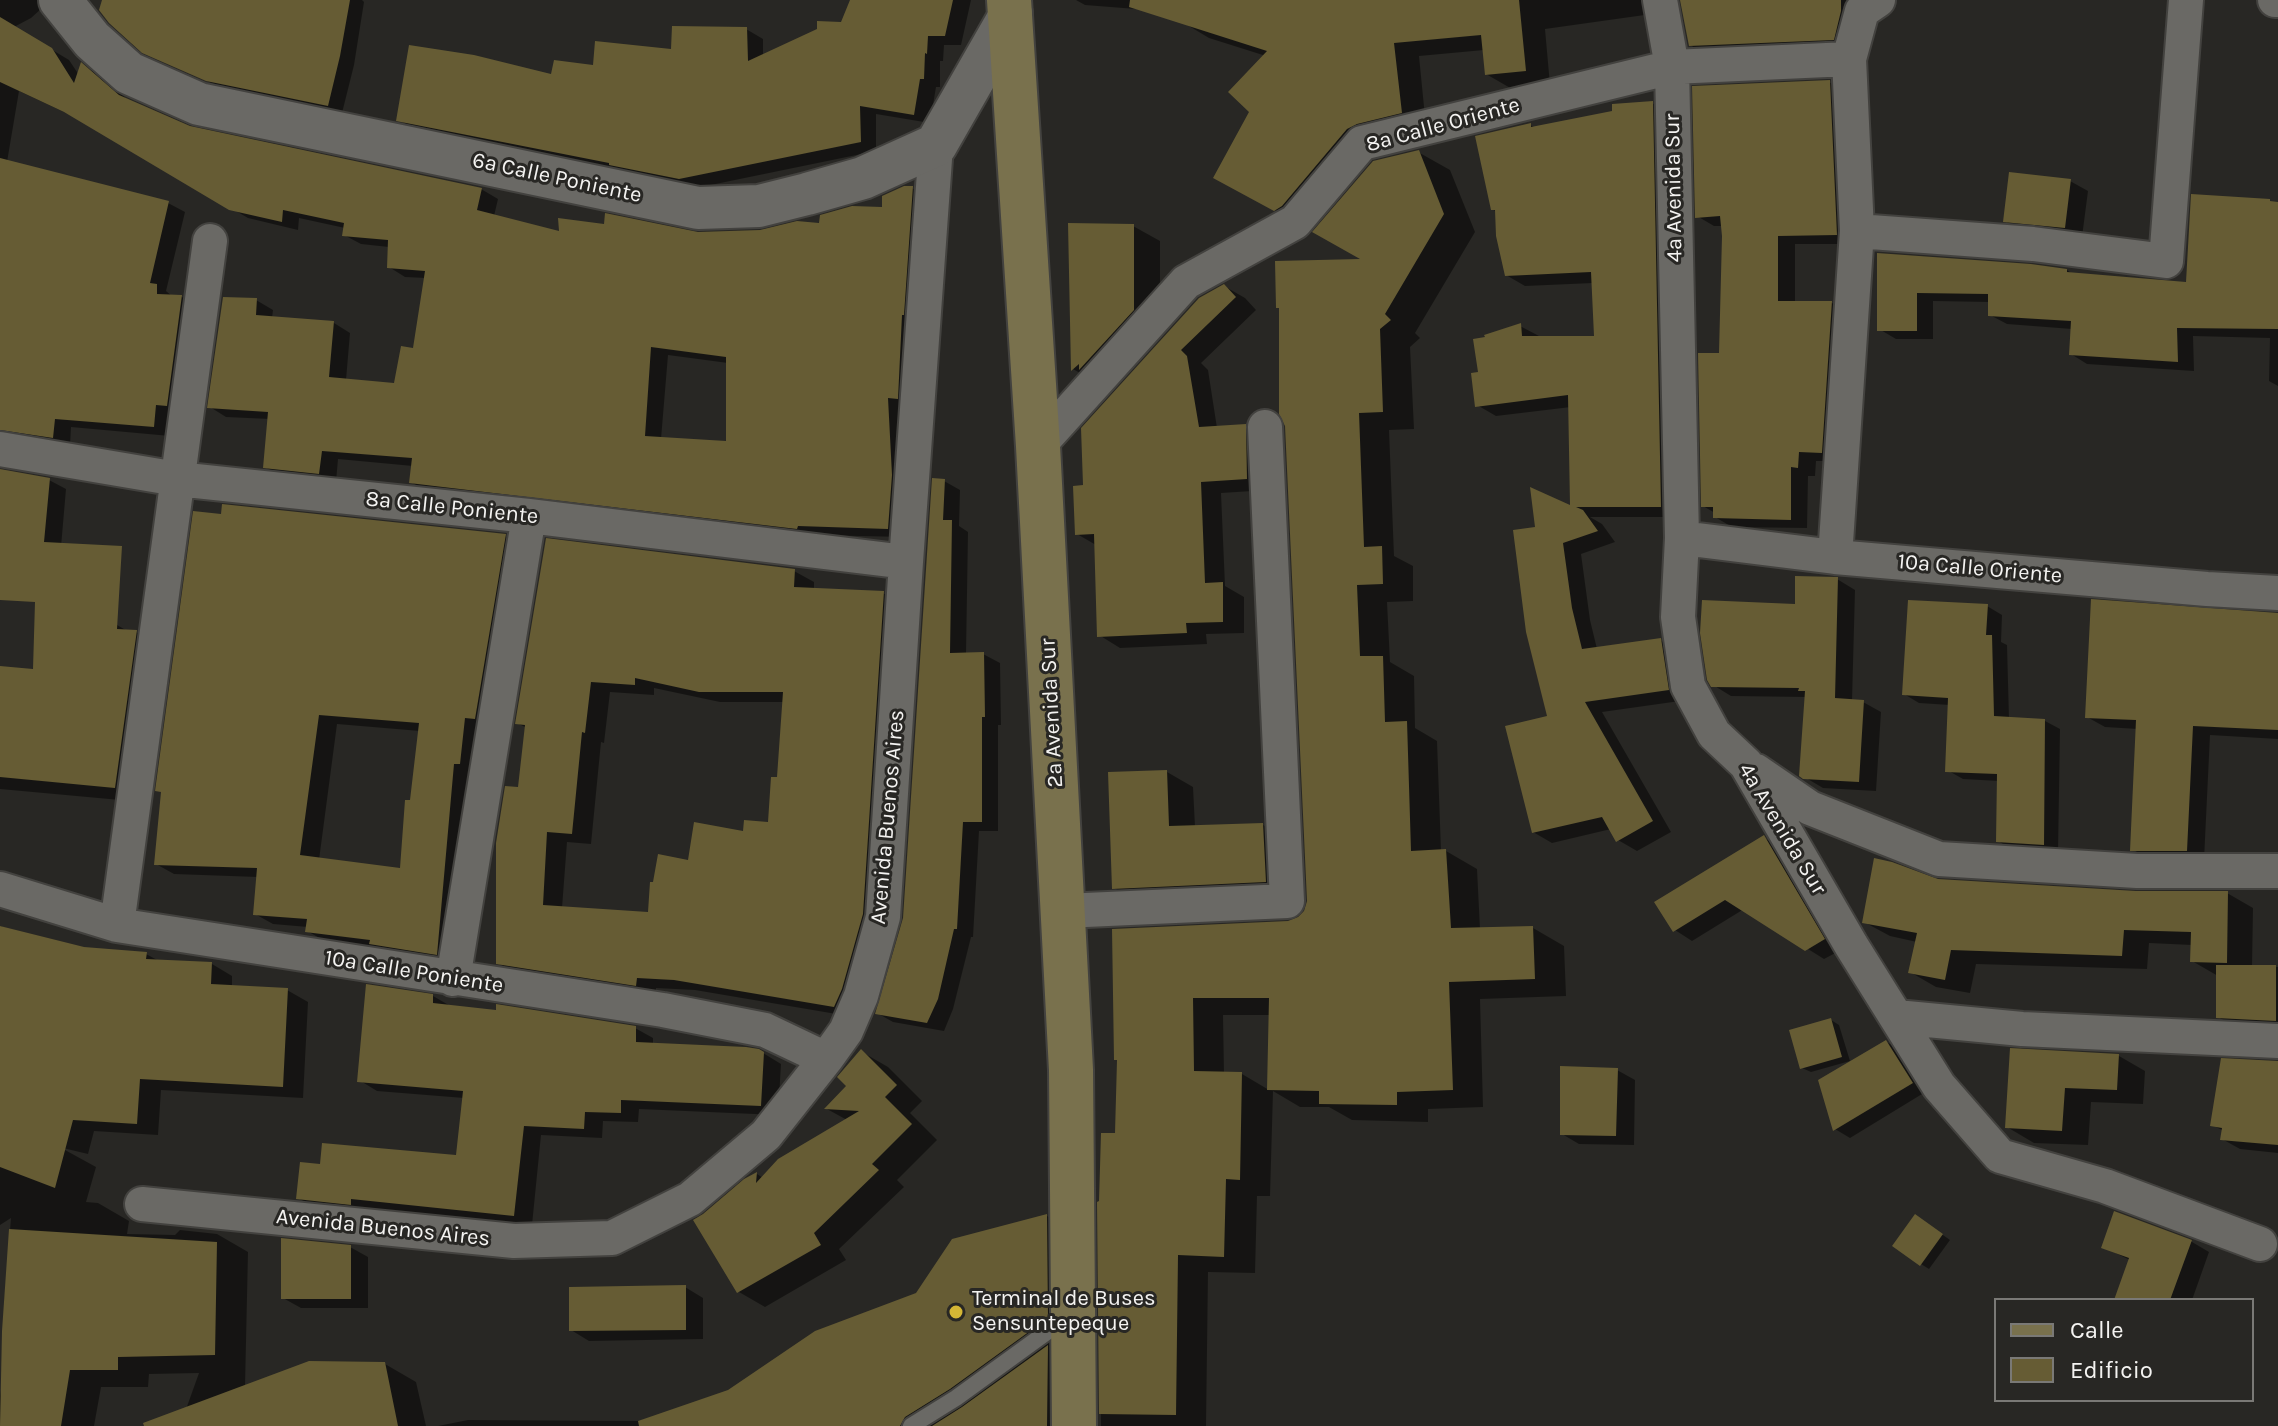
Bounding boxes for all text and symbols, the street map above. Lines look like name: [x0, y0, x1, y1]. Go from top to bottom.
street label: 8a Calle Oriente: [1363, 92, 1523, 158]
street label: 4a Avenida Sur: [1660, 113, 1688, 263]
street label: 6a Calle Poniente: [470, 147, 644, 209]
street label: 8a Calle Poniente: [364, 486, 540, 530]
street label: 10a Calle Oriente: [1897, 549, 2063, 589]
street label: 2a Avenida Sur: [1035, 638, 1069, 788]
street label: Avenida Buenos Aires: [865, 709, 911, 925]
street label: 4a Avenida Sur: [1732, 758, 1832, 900]
street label: 10a Calle Poniente: [323, 945, 505, 999]
street label: Avenida Buenos Aires: [275, 1204, 491, 1252]
place label: Terminal de Buses Sensuntepeque: [972, 1286, 1155, 1338]
legend: [1994, 1298, 2254, 1402]
marker: Terminal de Buses Sensuntepeque: [947, 1303, 965, 1321]
text: Calle: [2070, 1316, 2124, 1344]
text: Edificio: [2070, 1356, 2153, 1384]

